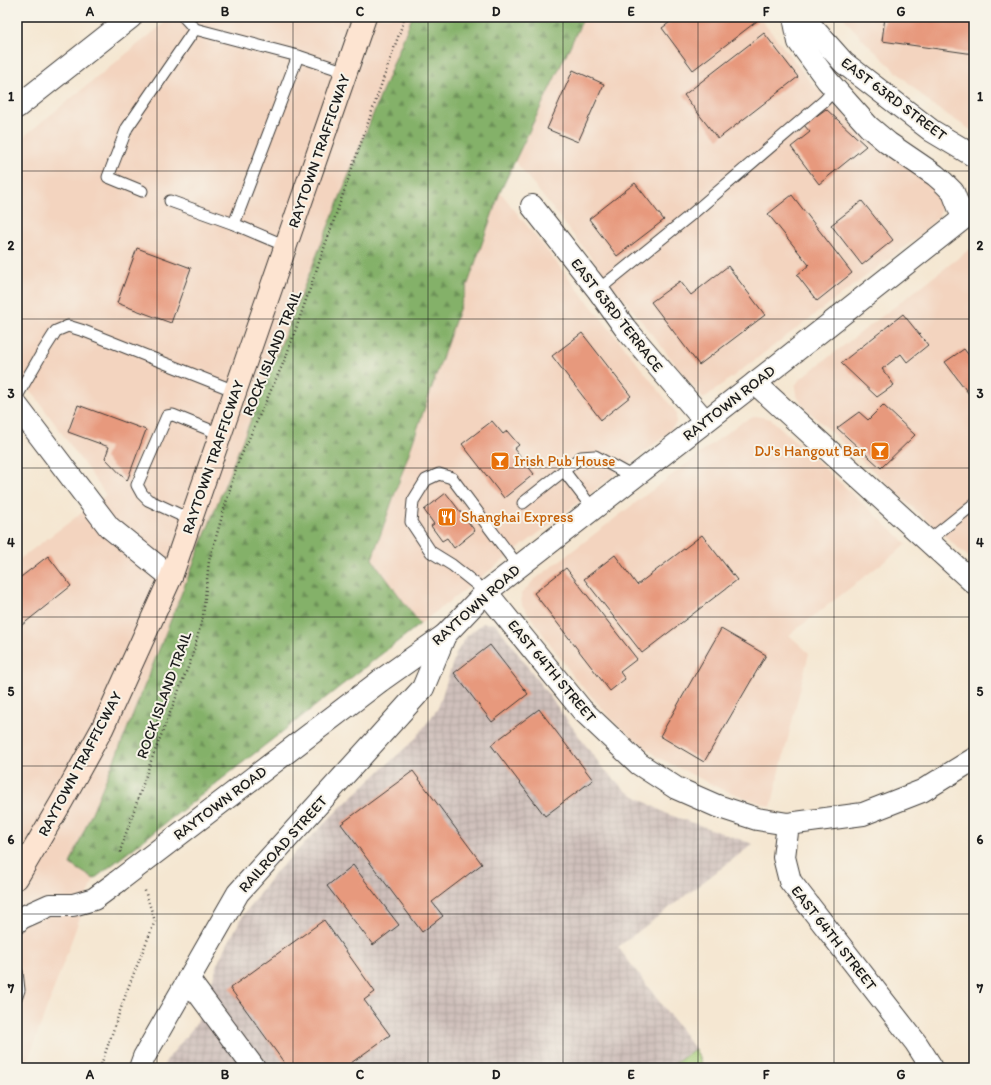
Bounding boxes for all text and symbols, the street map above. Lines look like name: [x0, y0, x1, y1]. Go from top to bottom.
text: A: [85, 4, 95, 19]
text: B: [221, 4, 230, 19]
text: C: [356, 4, 365, 19]
text: D: [492, 4, 501, 19]
text: E: [627, 4, 635, 19]
text: F: [763, 4, 770, 19]
text: G: [897, 4, 906, 19]
street label: EAST 63RD STREET: [838, 53, 951, 145]
street label: RAYTOWN TRAFFICWAY: [284, 71, 354, 230]
text: 1: [8, 89, 14, 104]
text: 1: [977, 89, 983, 104]
text: 2: [8, 238, 15, 253]
text: 2: [977, 238, 984, 253]
street label: EAST 63RD TERRACE: [567, 255, 667, 375]
street label: ROCK ISLAND TRAIL: [239, 287, 306, 419]
street label: RAYTOWN ROAD: [679, 361, 779, 445]
street label: RAYTOWN TRAFFICWAY: [178, 377, 248, 536]
text: 3: [7, 386, 15, 401]
text: 3: [976, 386, 984, 401]
bar icon: DJ's Hangout Bar: [869, 440, 891, 462]
place label: DJ's Hangout Bar: [754, 442, 866, 460]
bar icon: Irish Pub House: [489, 450, 511, 472]
place label: Irish Pub House: [514, 452, 615, 470]
restaurant icon: Shanghai Express: [436, 506, 458, 528]
place label: Shanghai Express: [461, 508, 574, 526]
text: 4: [7, 535, 15, 550]
text: 4: [976, 535, 984, 550]
street label: RAYTOWN ROAD: [428, 561, 524, 649]
street label: EAST 64TH STREET: [504, 616, 600, 726]
street label: ROCK ISLAND TRAIL: [133, 628, 196, 761]
text: 5: [8, 684, 15, 699]
text: 5: [977, 684, 984, 699]
street label: RAYTOWN TRAFFICWAY: [34, 688, 126, 839]
street label: RAYTOWN ROAD: [170, 762, 270, 844]
street label: RAILROAD STREET: [235, 791, 332, 896]
text: 6: [8, 832, 15, 847]
text: 6: [977, 832, 984, 847]
street label: EAST 64TH STREET: [787, 882, 881, 995]
text: 7: [7, 981, 15, 996]
text: 7: [976, 981, 984, 996]
text: A: [85, 1067, 95, 1082]
text: B: [221, 1067, 230, 1082]
text: C: [356, 1067, 365, 1082]
text: D: [492, 1067, 501, 1082]
text: E: [627, 1067, 635, 1082]
text: F: [763, 1067, 770, 1082]
text: G: [897, 1067, 906, 1082]

